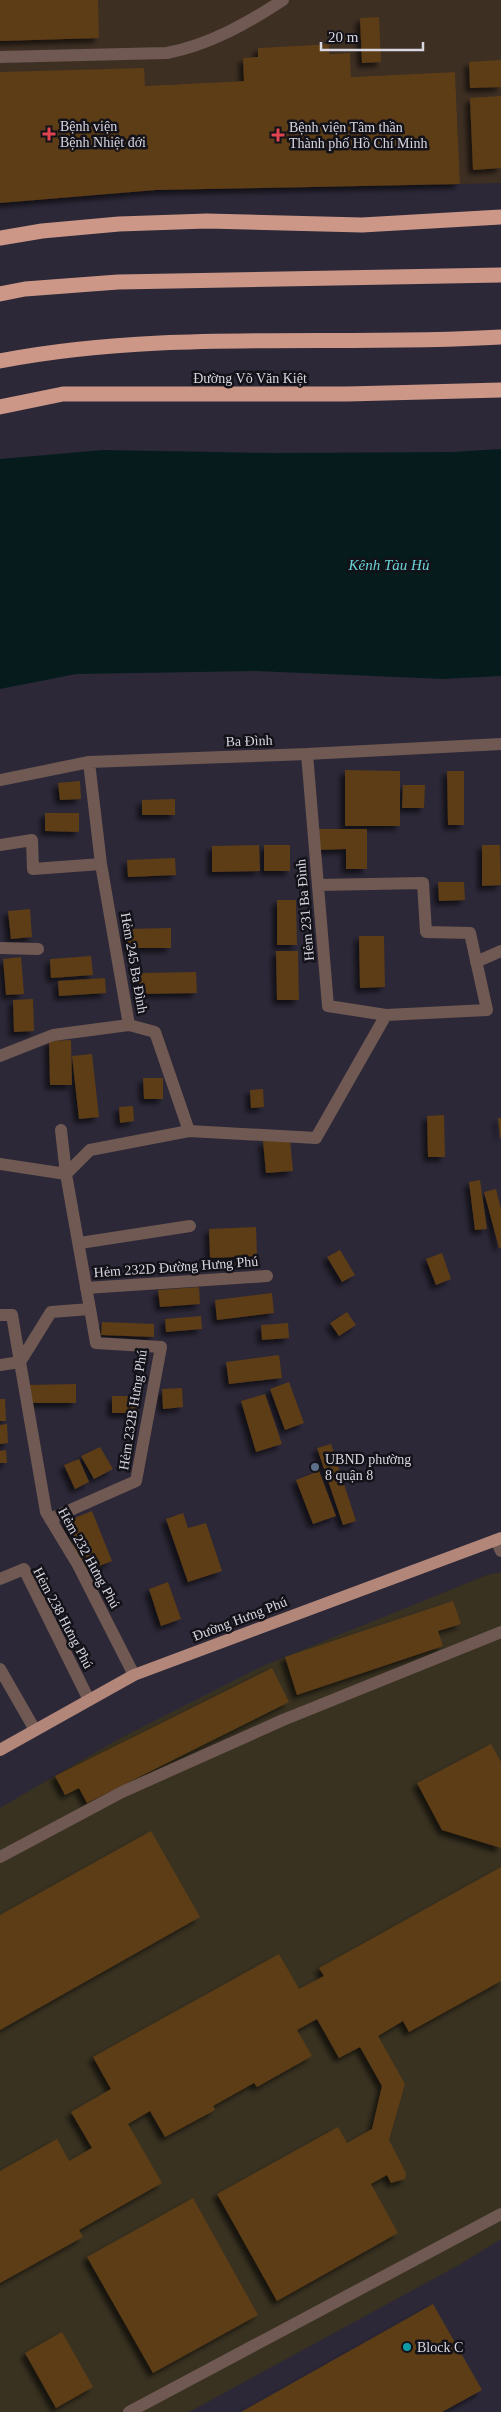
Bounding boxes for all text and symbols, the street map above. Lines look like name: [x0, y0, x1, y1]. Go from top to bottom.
scale bar: [321, 20, 424, 52]
text: 20 m: [328, 29, 359, 45]
place label: Bệnh viện Bệnh Nhiệt đới: [60, 119, 146, 150]
place label: Bệnh viện Tâm thần Thành phố Hồ Chí Minh: [289, 120, 427, 151]
marker: Bệnh viện Bệnh Nhiệt đới: [42, 127, 56, 141]
marker: Bệnh viện Tâm thần Thành phố Hồ Chí Minh: [271, 128, 285, 142]
street label: Đường Võ Văn Kiệt: [193, 371, 307, 386]
water label: Kênh Tàu Hủ: [348, 557, 429, 573]
street label: Ba Đình: [225, 733, 273, 749]
street label: Hẻm 231 Ba Đình: [293, 858, 317, 962]
street label: Hẻm 245 Ba Đình: [118, 911, 150, 1015]
street label: Hẻm 232D Đường Hưng Phú: [93, 1254, 259, 1280]
street label: Hẻm 232B Hưng Phú: [116, 1349, 150, 1471]
place label: UBND phường 8 quận 8: [325, 1452, 411, 1483]
marker: UBND phường 8 quận 8: [309, 1461, 321, 1473]
street label: Hẻm 232 Hưng Phú: [55, 1505, 123, 1611]
street label: Hẻm 238 Hưng Phú: [30, 1565, 96, 1671]
street label: Đường Hưng Phú: [191, 1594, 289, 1644]
place label: Block C: [417, 2340, 463, 2355]
marker: Block C: [401, 2341, 413, 2353]

